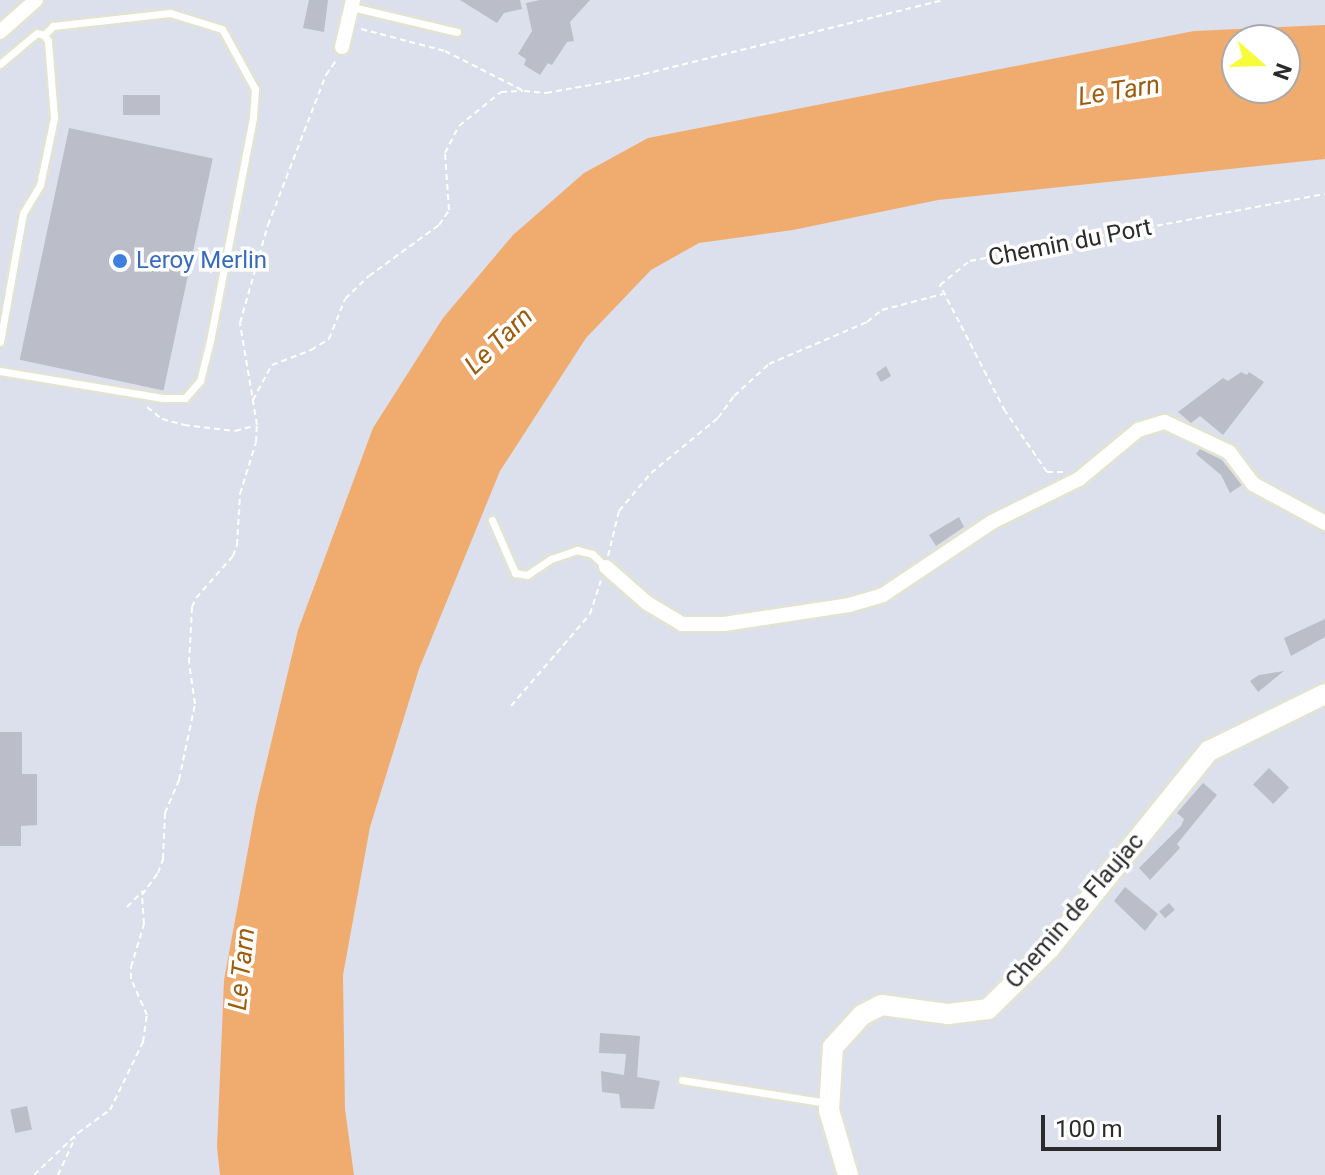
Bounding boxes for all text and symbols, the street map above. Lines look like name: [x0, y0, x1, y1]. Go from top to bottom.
north arrow: [1221, 24, 1301, 104]
text: N: [1268, 60, 1297, 83]
water label: Le Tarn: [1076, 69, 1162, 113]
street label: Chemin du Port: [986, 213, 1154, 273]
place label: Leroy Merlin: [136, 247, 267, 275]
marker: Leroy Merlin: [111, 252, 129, 270]
water label: Le Tarn: [458, 301, 540, 381]
street label: Chemin de Flaujac: [1000, 827, 1150, 995]
water label: Le Tarn: [222, 926, 262, 1012]
scale bar: [1045, 1099, 1225, 1149]
text: 100 m: [1055, 1115, 1122, 1143]

